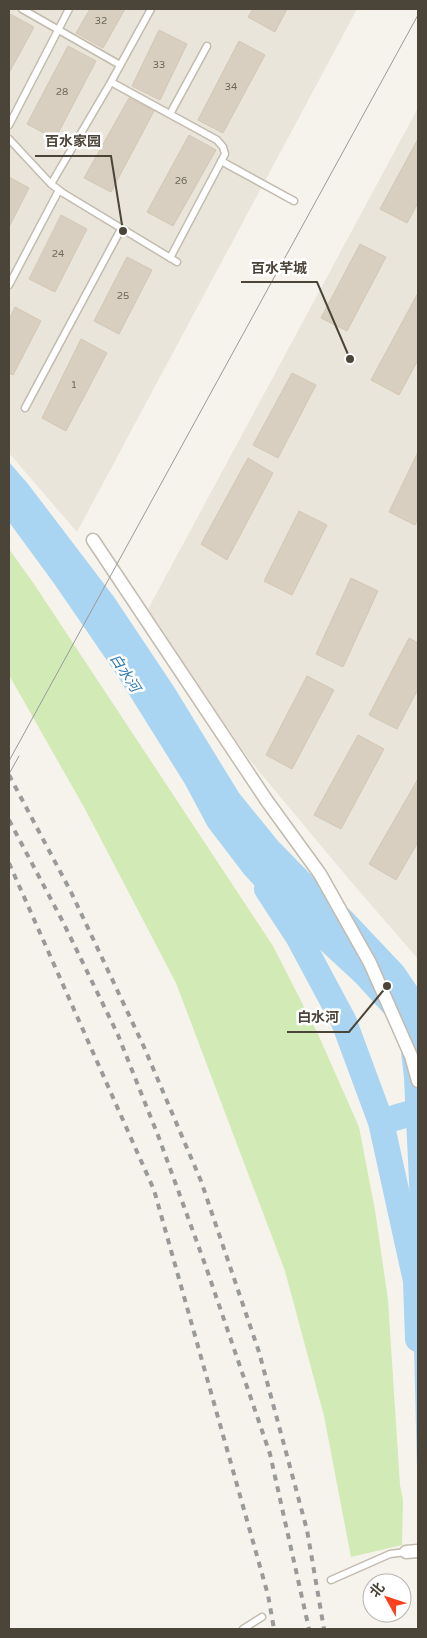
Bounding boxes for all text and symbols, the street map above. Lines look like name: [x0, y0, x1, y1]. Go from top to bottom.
house number: 32: [95, 15, 107, 27]
house number: 33: [153, 59, 165, 71]
house number: 34: [225, 81, 237, 93]
house number: 28: [56, 86, 68, 98]
callout: 百水家园: [35, 127, 111, 156]
text: 百水家园: [45, 133, 101, 150]
house number: 26: [175, 175, 187, 187]
house number: 24: [52, 248, 64, 260]
callout: 百水芊城: [241, 253, 317, 282]
text: 百水芊城: [251, 260, 307, 277]
house number: 25: [117, 290, 129, 302]
house number: 1: [71, 379, 77, 391]
water label: 白水河: [106, 651, 145, 698]
callout: 白水河: [287, 1003, 349, 1032]
text: 白水河: [297, 1009, 339, 1026]
north arrow: [362, 1573, 412, 1623]
text: 北: [366, 1579, 388, 1601]

